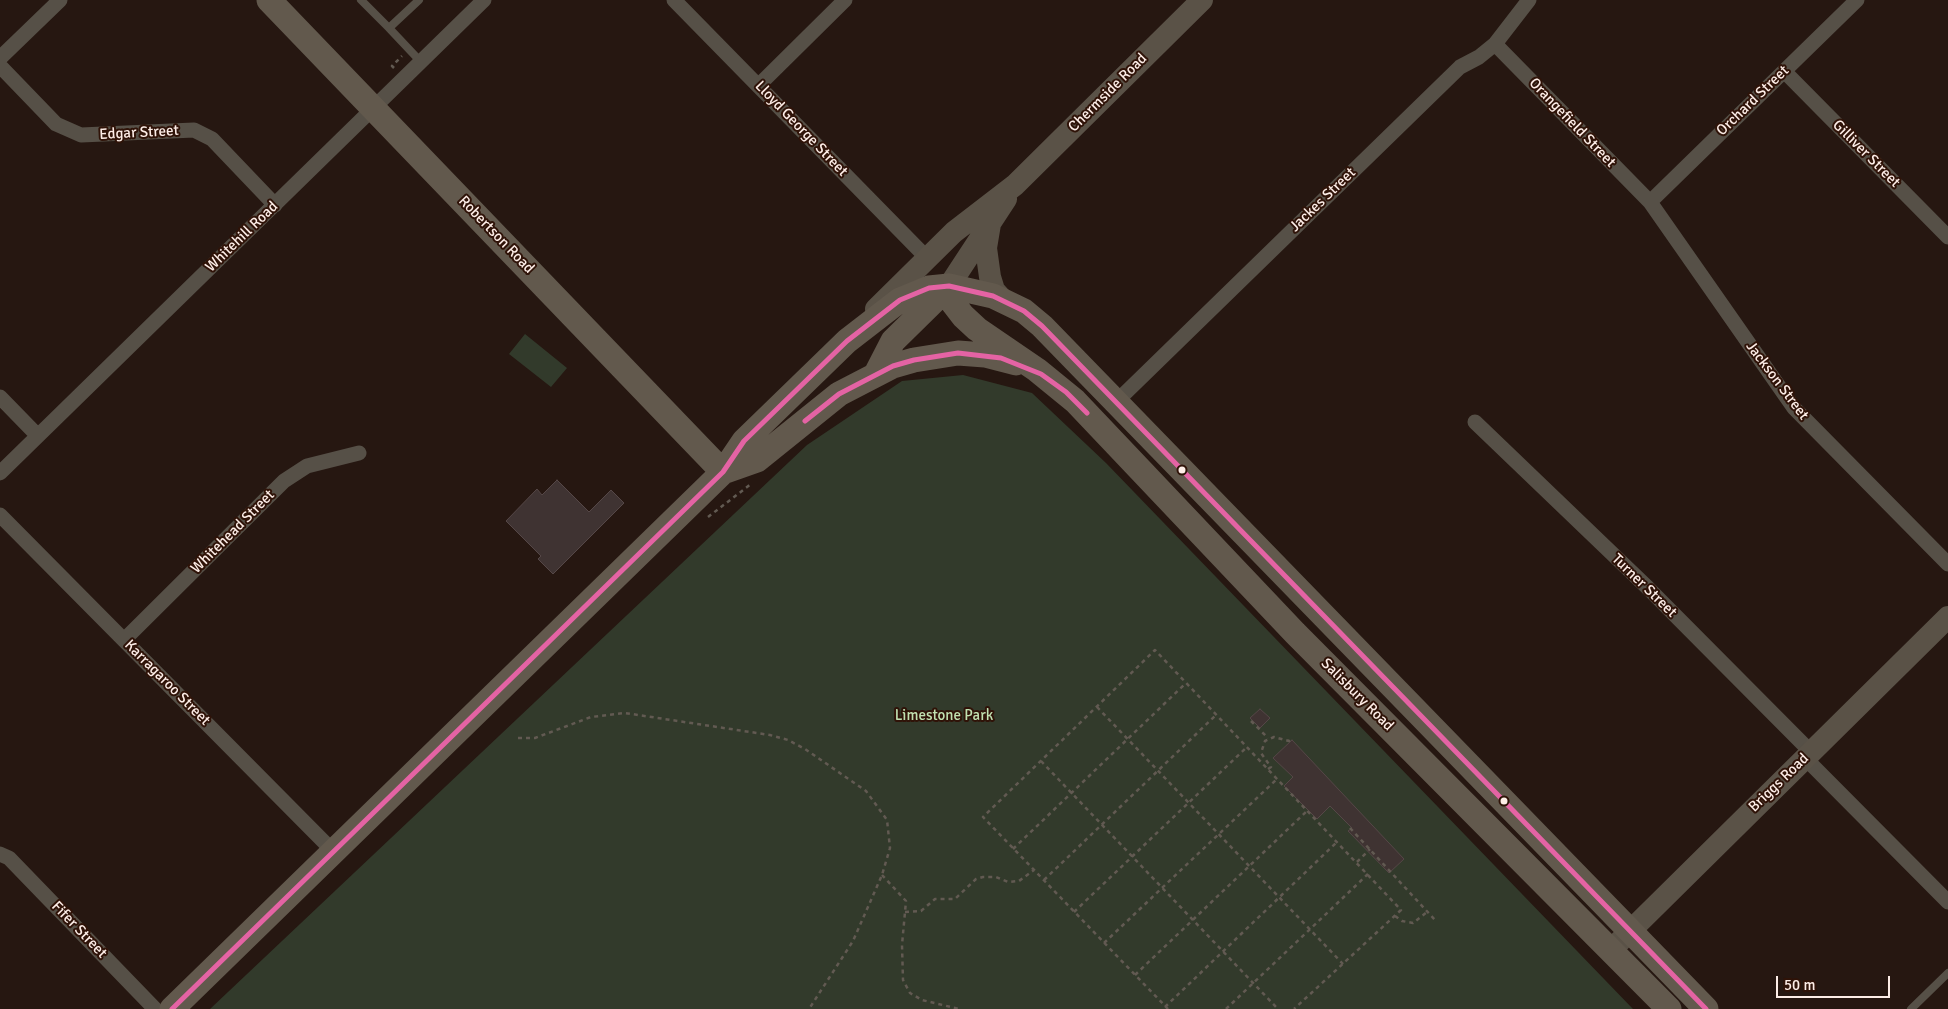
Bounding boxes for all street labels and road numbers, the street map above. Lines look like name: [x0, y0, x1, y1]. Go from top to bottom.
street label: Chermside Road: [1065, 50, 1151, 136]
street label: Orchard Street: [1713, 62, 1793, 140]
street label: Orangefield Street: [1525, 75, 1619, 171]
street label: Lloyd George Street: [751, 78, 851, 180]
street label: Gilliver Street: [1828, 116, 1904, 192]
street label: Edgar Street: [99, 122, 179, 144]
street label: Jackes Street: [1286, 164, 1360, 236]
street label: Robertson Road: [454, 192, 538, 278]
street label: Whitehill Road: [202, 198, 282, 276]
street label: Jackson Street: [1742, 338, 1812, 424]
street label: Whitehead Street: [187, 486, 279, 578]
street label: Turner Street: [1608, 551, 1680, 621]
street label: Karragaroo Street: [120, 636, 214, 730]
street label: Salisbury Road: [1317, 655, 1397, 735]
street label: Briggs Road: [1745, 750, 1813, 816]
street label: Fifer Street: [47, 898, 111, 962]

